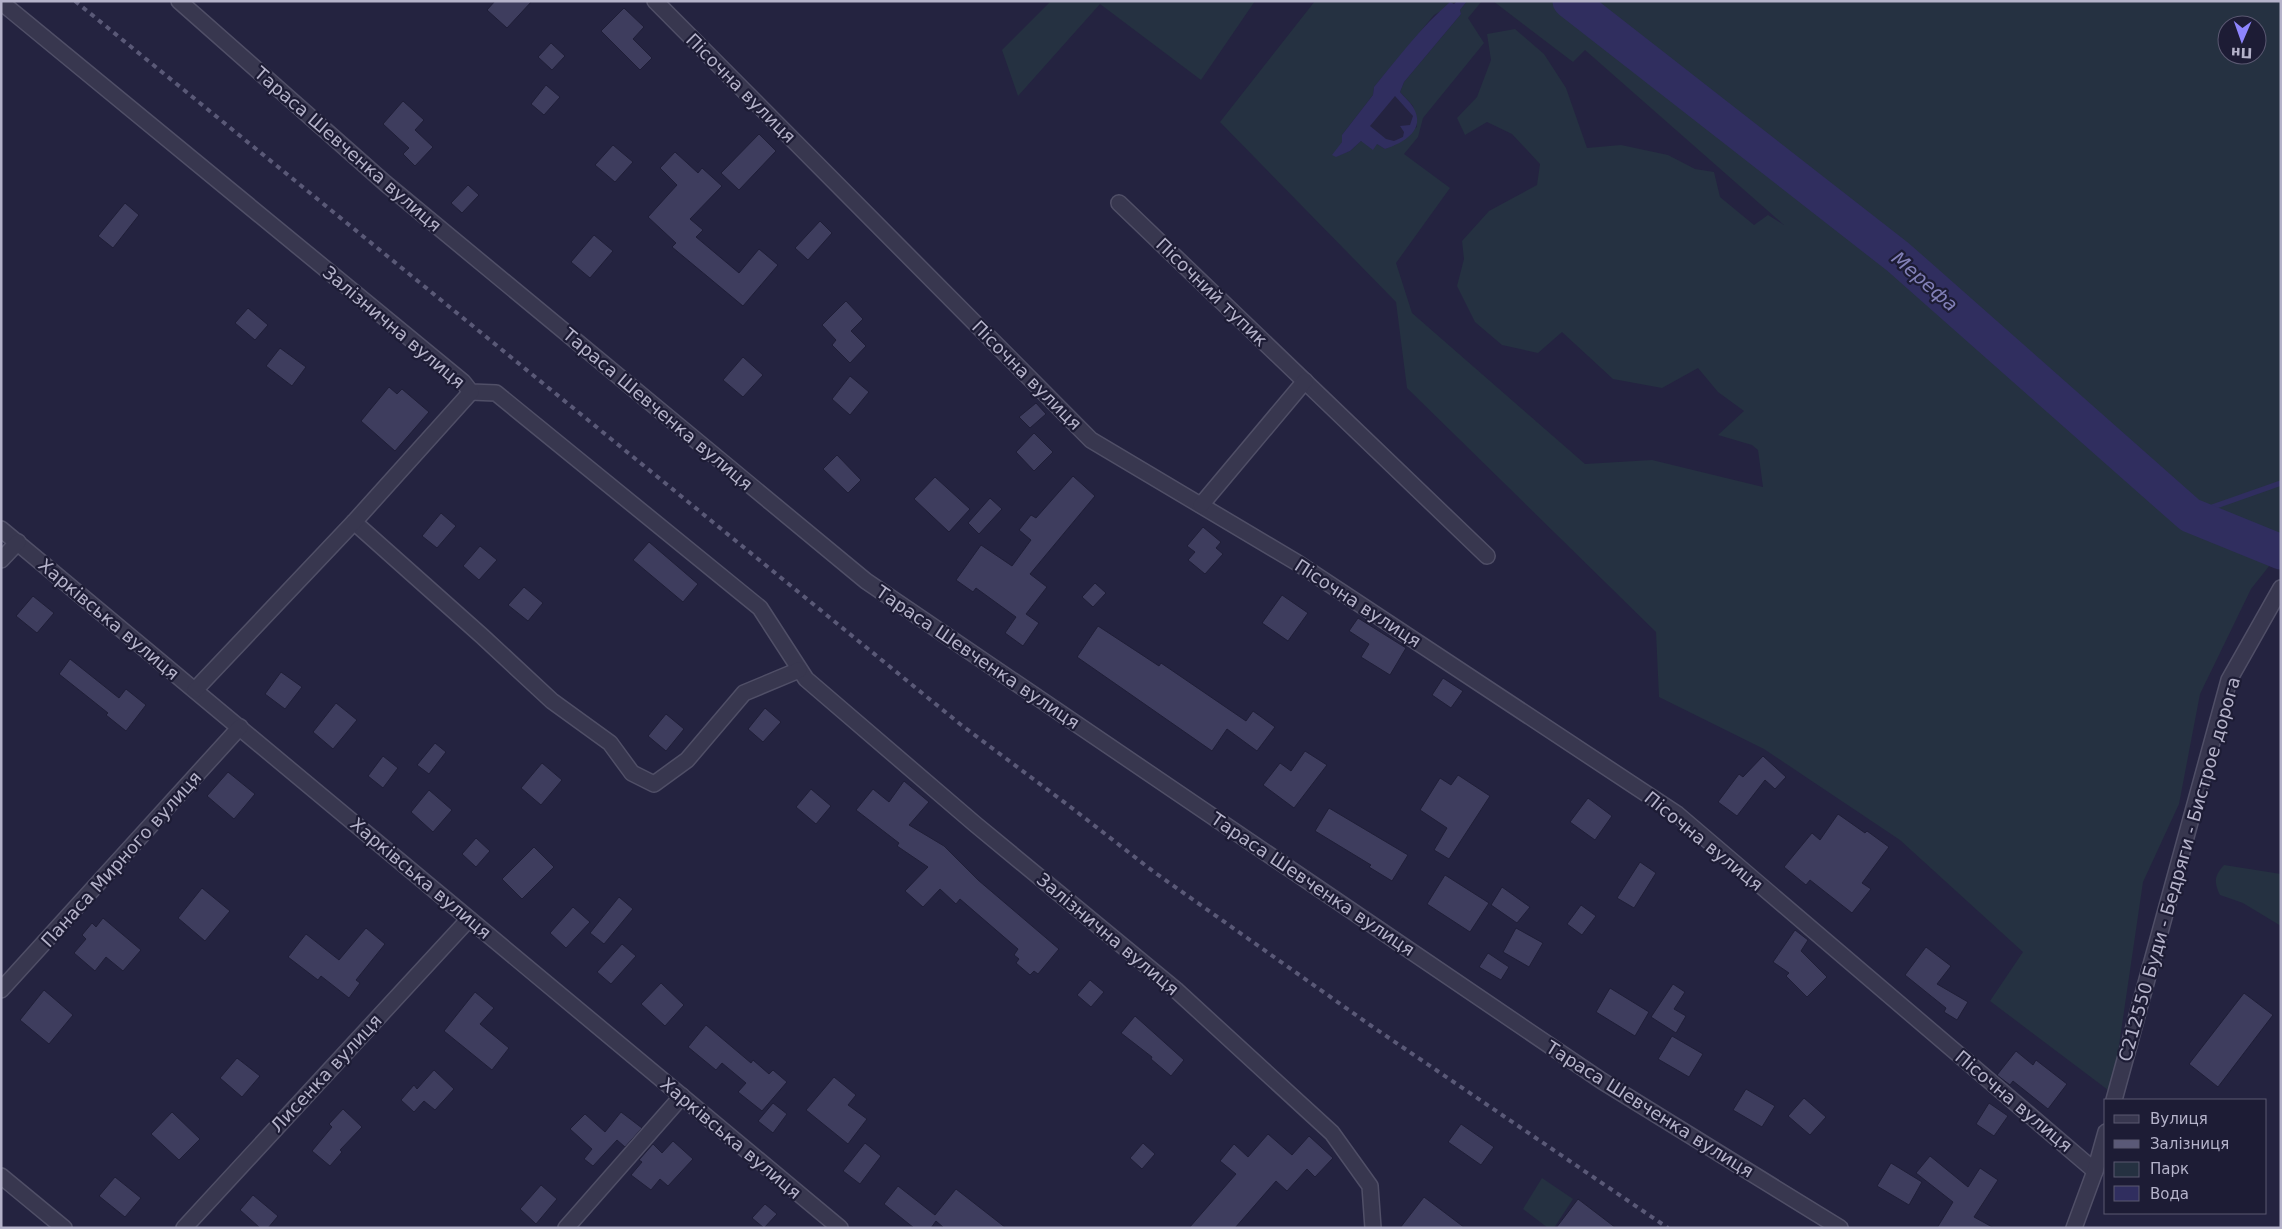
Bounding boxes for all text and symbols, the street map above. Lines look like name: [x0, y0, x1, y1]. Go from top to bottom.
north arrow: [2217, 15, 2267, 65]
street label: Пісочна вулиця: [682, 29, 800, 147]
text: Пн: [2231, 45, 2253, 61]
street label: Тараса Шевченка вулиця: [250, 61, 446, 236]
street label: Пісочний тупик: [1152, 234, 1272, 351]
water label: Мерефа: [1888, 247, 1962, 315]
street label: Залізнична вулиця: [319, 261, 469, 393]
street label: Пісочна вулиця: [968, 316, 1086, 434]
street label: Тараса Шевченка вулиця: [558, 323, 757, 494]
street label: Харківська вулиця: [34, 554, 184, 684]
street label: Пісочна вулиця: [1291, 554, 1425, 652]
street label: Тараса Шевченка вулиця: [872, 580, 1084, 733]
street label: С212550 Буди - Бедряги - Бистрое дорога: [2114, 674, 2244, 1064]
street label: Панаса Мирного вулиця: [37, 767, 205, 951]
street label: Пісочна вулиця: [1641, 787, 1767, 895]
street label: Тараса Шевченка вулиця: [1207, 807, 1419, 960]
street label: Харківська вулиця: [346, 813, 496, 943]
street label: Залізнична вулиця: [1033, 868, 1183, 1000]
street label: Лисенка вулиця: [266, 1010, 386, 1136]
street label: Тараса Шевченка вулиця: [1542, 1036, 1758, 1182]
street label: Пісочна вулиця: [1951, 1046, 2077, 1156]
street label: Харківська вулиця: [656, 1073, 806, 1203]
legend: [2104, 1099, 2267, 1214]
text: Вулиця: [2150, 1110, 2208, 1128]
text: Залізниця: [2150, 1135, 2229, 1153]
text: Парк: [2150, 1160, 2189, 1178]
text: Вода: [2150, 1185, 2189, 1203]

